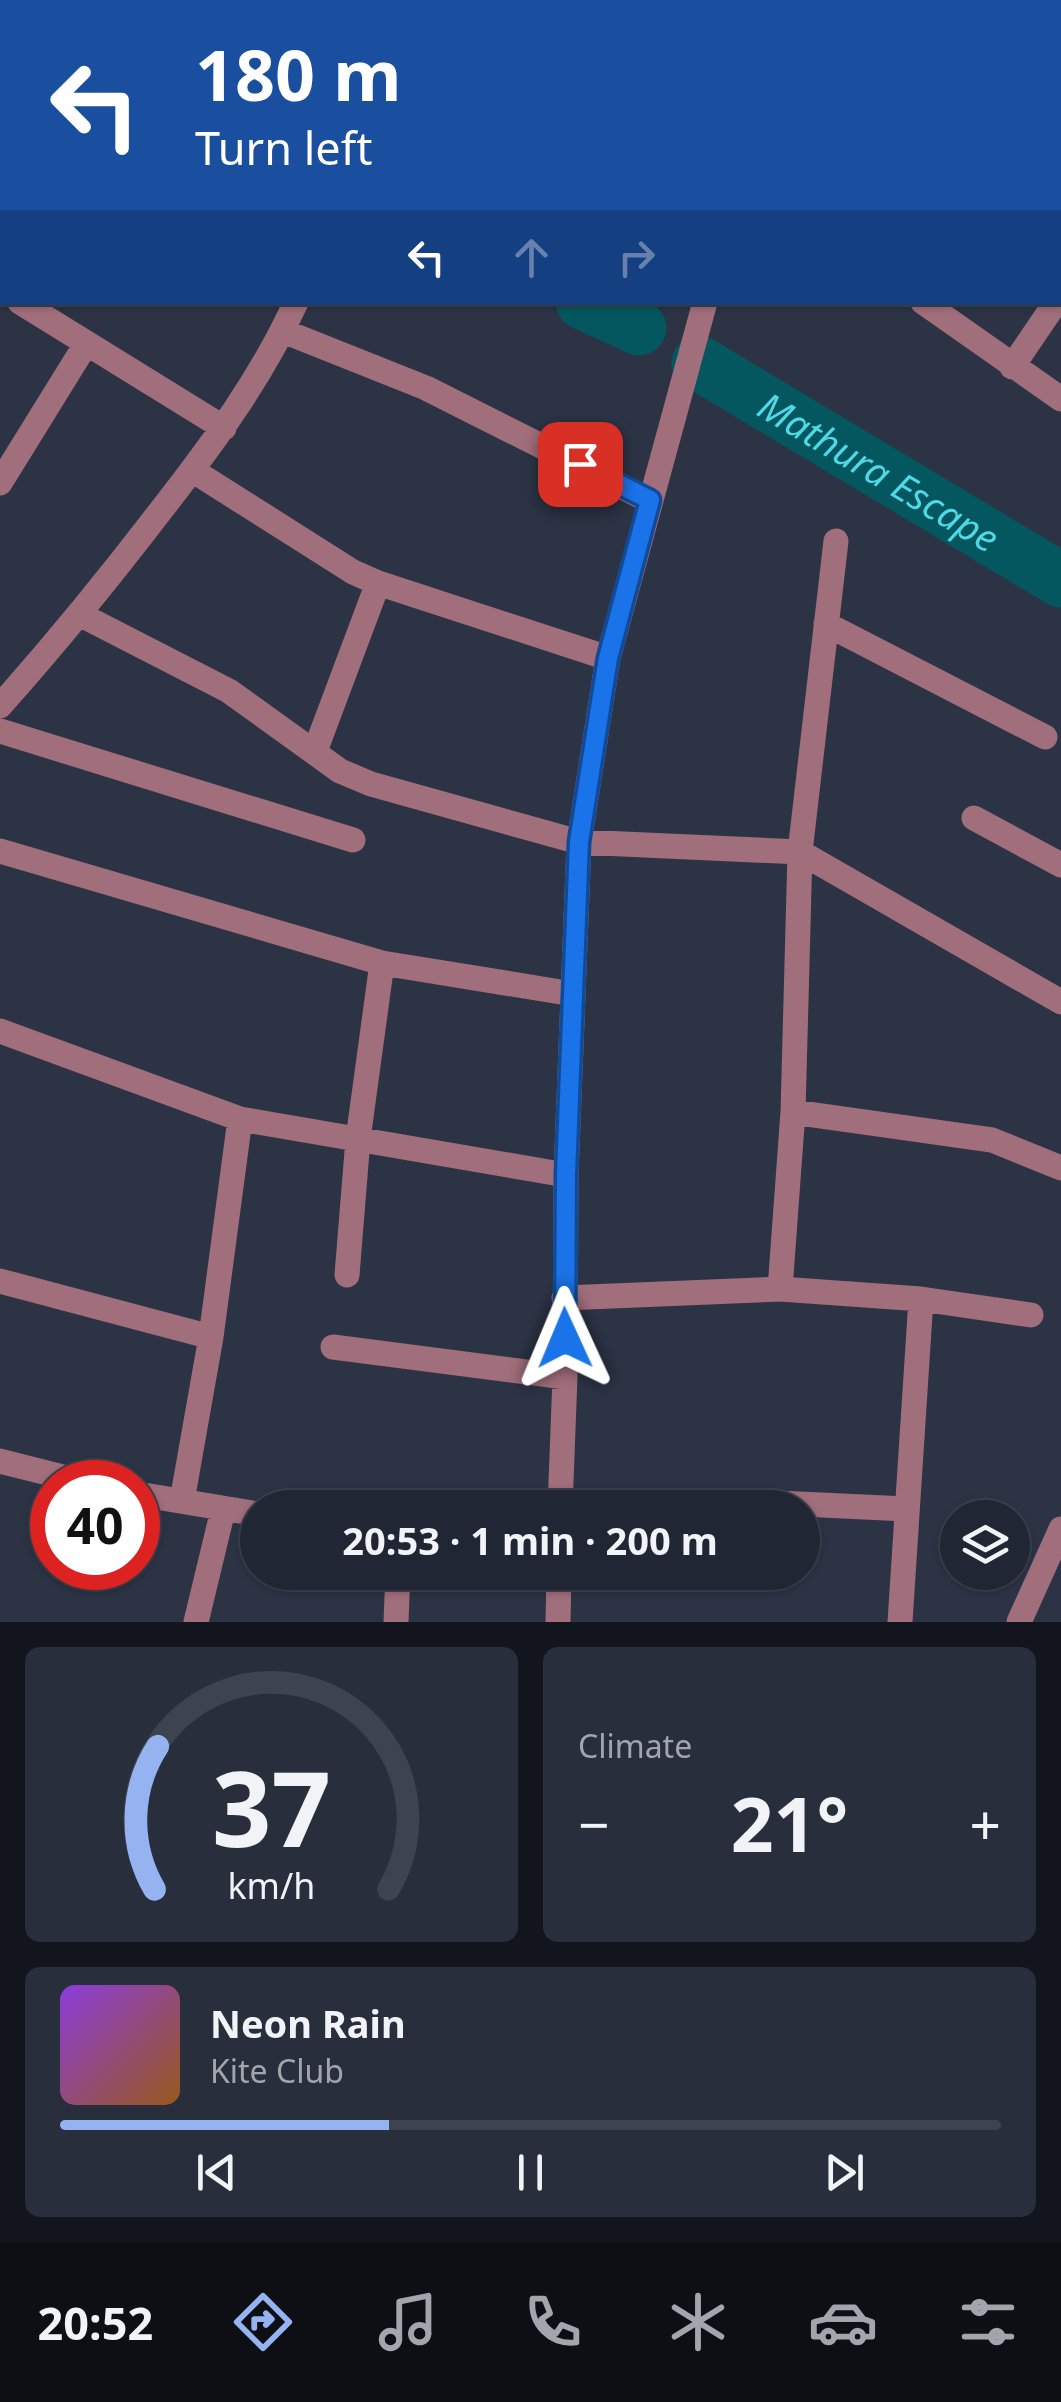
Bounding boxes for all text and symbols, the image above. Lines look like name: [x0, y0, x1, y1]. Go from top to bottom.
text: 180 m: [195, 26, 402, 122]
icon: left: [30, 40, 160, 170]
text: Turn left: [195, 117, 372, 178]
icon: left: [399, 230, 454, 285]
icon: ahead: [504, 230, 559, 285]
icon: right: [609, 230, 664, 285]
water label: Mathura Escape: [749, 379, 1009, 563]
pin: [538, 422, 623, 507]
icon: arrive: [553, 437, 608, 492]
position arrow: [513, 1286, 617, 1390]
speed limit sign: 40: [30, 1460, 160, 1590]
map controls: [940, 1500, 1030, 1590]
button: layers: [940, 1500, 1030, 1590]
text: 20:53 · 1 min · 200 m: [342, 1514, 718, 1566]
text: Climate: [578, 1724, 692, 1767]
text: 37: [212, 1736, 331, 1877]
text: 21°: [731, 1772, 848, 1874]
text: −: [578, 1786, 609, 1861]
text: +: [970, 1786, 1001, 1861]
text: km/h: [228, 1861, 315, 1909]
text: Neon Rain: [210, 1997, 406, 2049]
text: Kite Club: [210, 2049, 344, 2092]
icon: previous: [189, 2145, 244, 2200]
icon: pause: [503, 2145, 558, 2200]
icon: next: [817, 2145, 872, 2200]
icon: directions: [228, 2287, 298, 2357]
icon: music: [373, 2287, 443, 2357]
icon: phone: [518, 2287, 588, 2357]
icon: climate: [663, 2287, 733, 2357]
icon: car: [808, 2287, 878, 2357]
icon: filters: [953, 2287, 1023, 2357]
text: 20:52: [38, 2292, 153, 2353]

